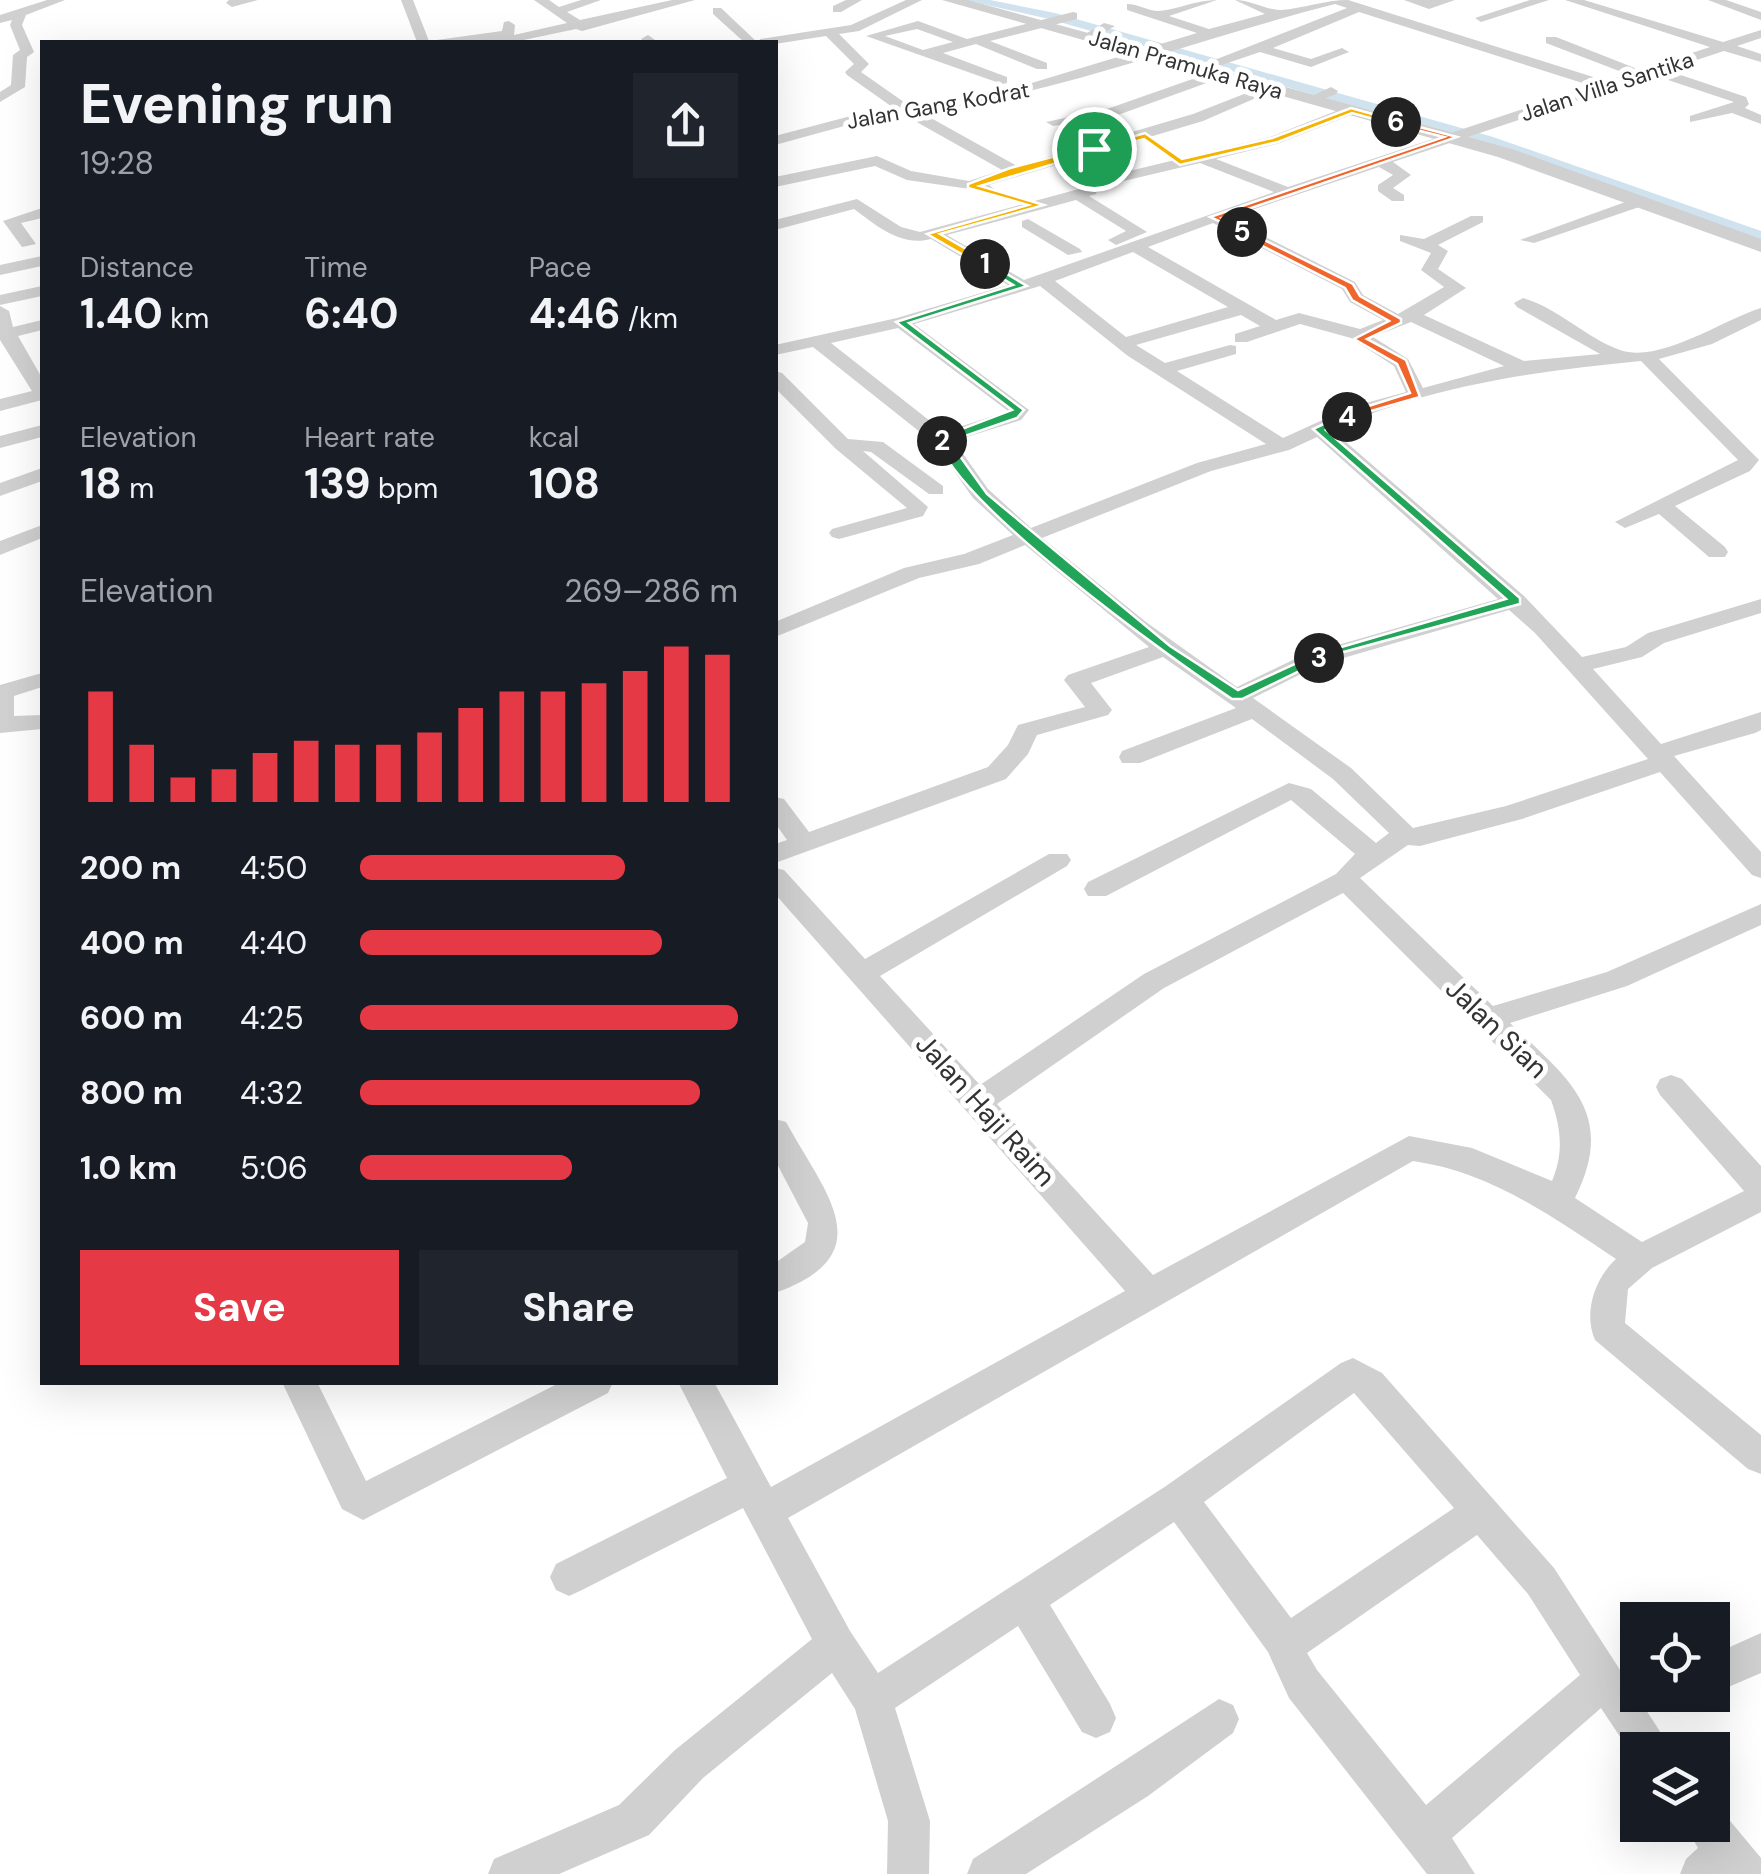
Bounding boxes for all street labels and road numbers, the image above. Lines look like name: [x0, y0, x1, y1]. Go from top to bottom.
street label: Jalan Pramuka Raya: [1086, 23, 1286, 106]
street label: Jalan Villa Santika: [1517, 45, 1697, 128]
street label: Jalan Gang Kodrat: [844, 75, 1032, 136]
street label: Jalan Sian: [1438, 970, 1556, 1086]
street label: Jalan Haji Raim: [907, 1026, 1064, 1194]

